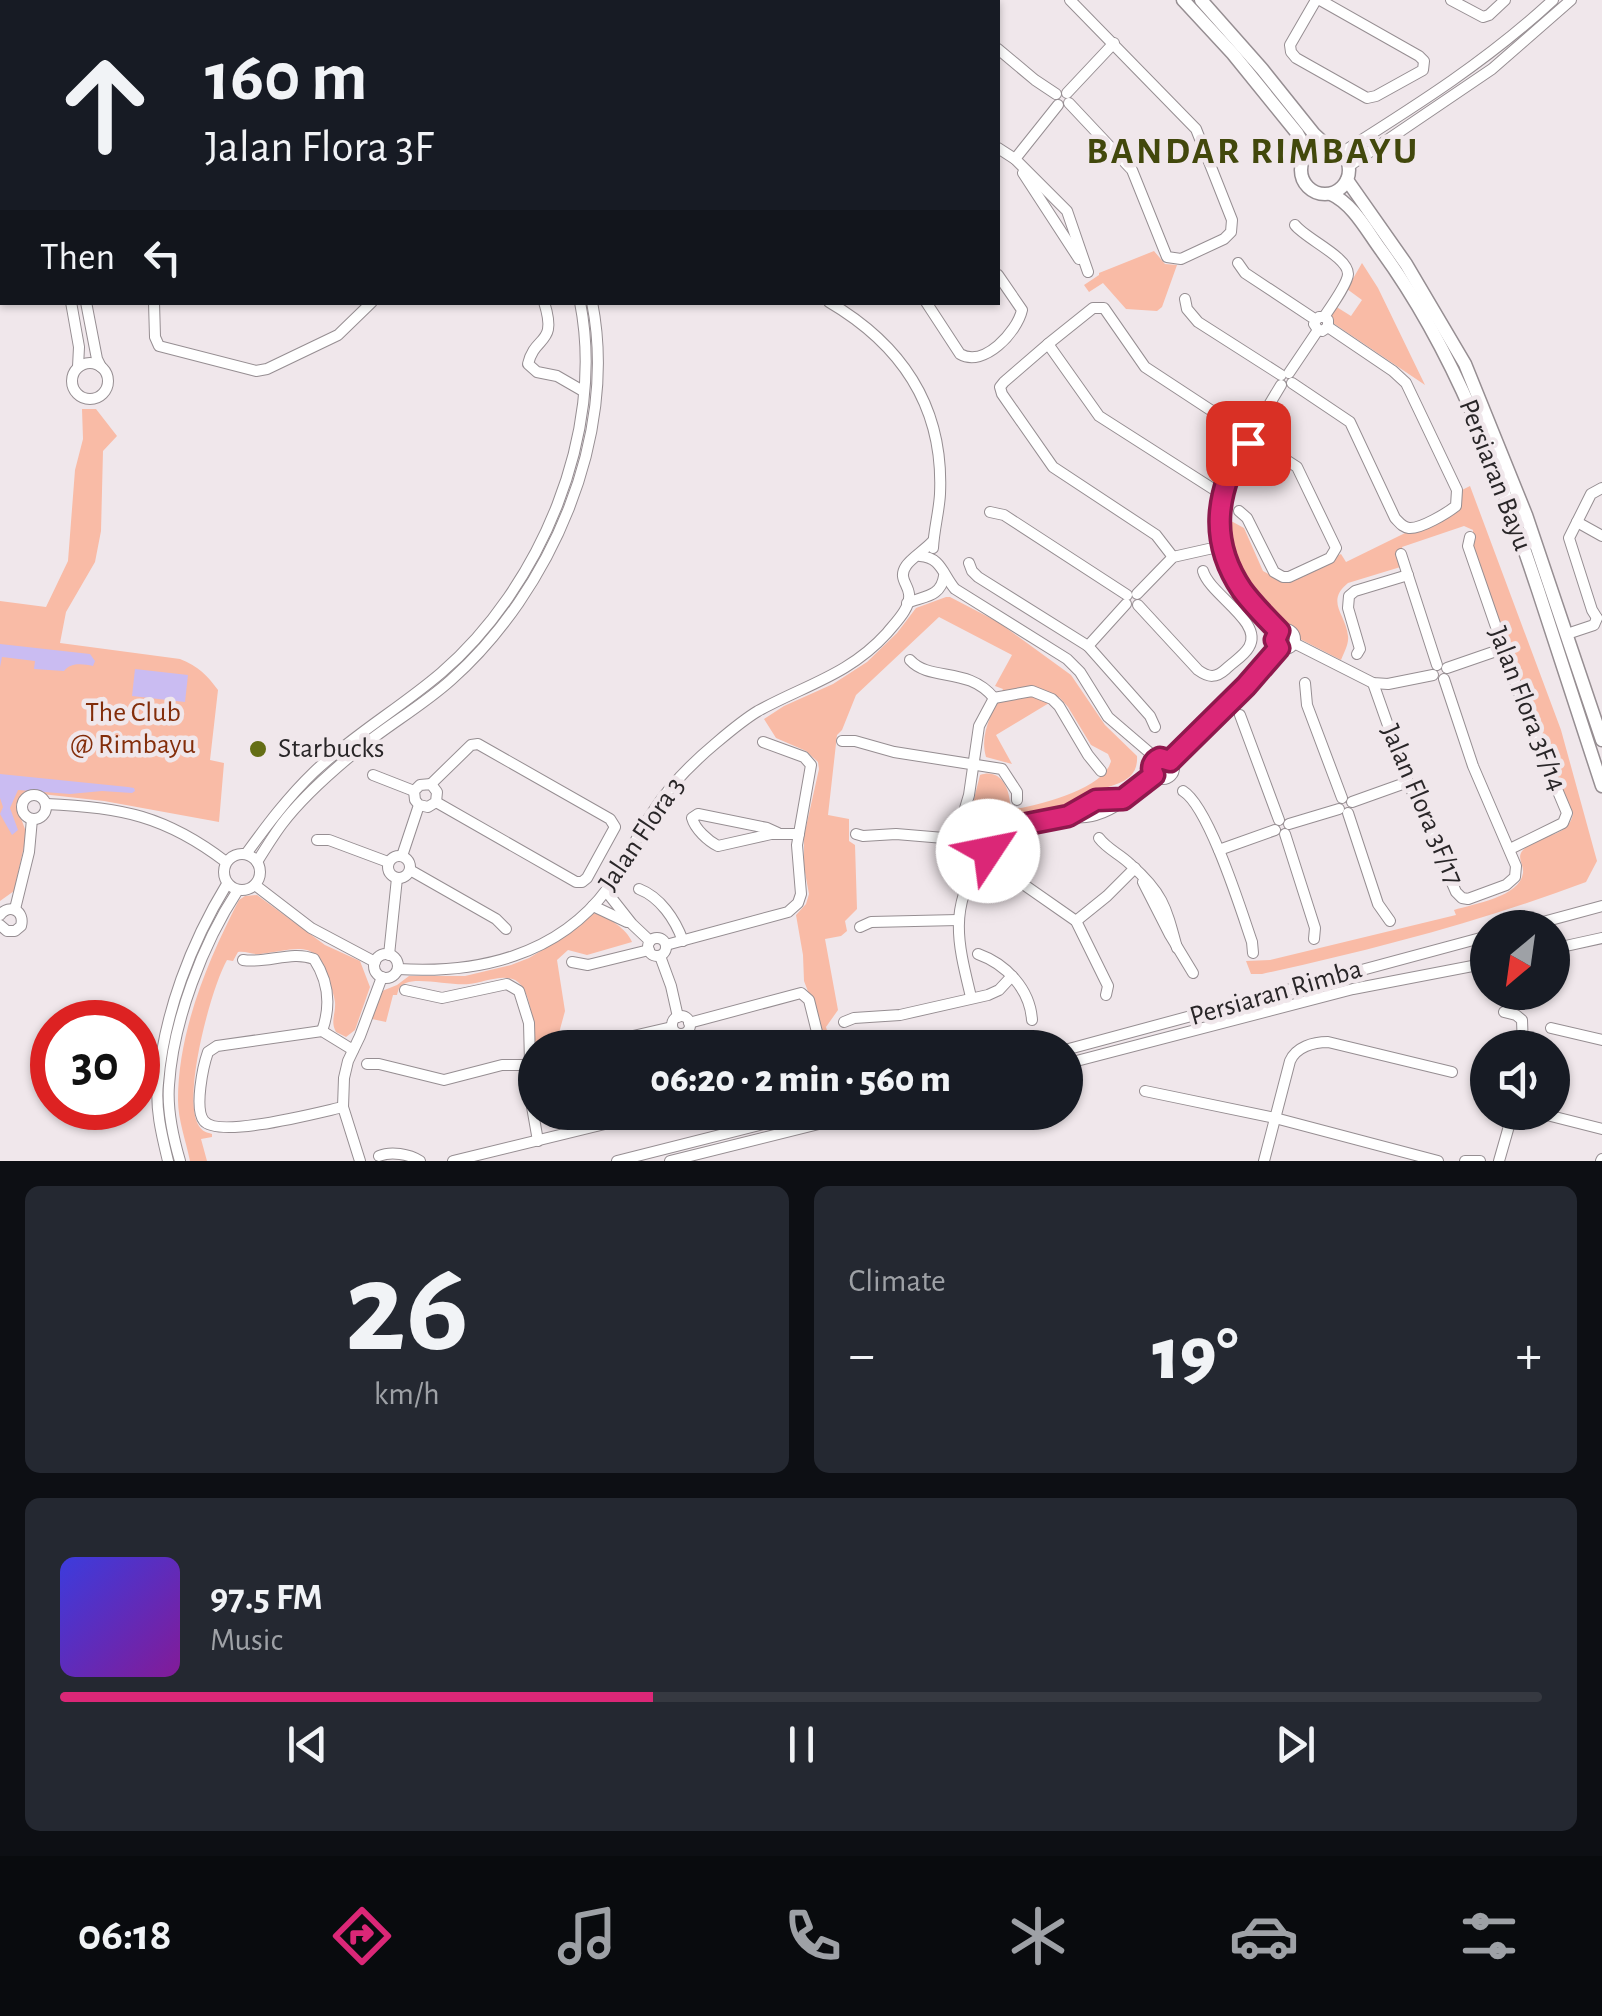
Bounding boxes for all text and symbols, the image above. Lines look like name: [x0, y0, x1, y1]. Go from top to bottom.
icon: ahead: [40, 40, 170, 170]
text: 160 m: [205, 43, 368, 113]
text: Jalan Flora 3F: [205, 125, 434, 170]
district label: BANDAR RIMBAYU: [1086, 133, 1420, 171]
icon: left: [135, 230, 190, 285]
text: Then: [40, 239, 115, 277]
street label: Persiaran Bayu: [1453, 396, 1537, 554]
pin: [1206, 401, 1291, 486]
icon: arrive: [1221, 416, 1276, 471]
street label: Jalan Flora 3F/14: [1483, 623, 1571, 795]
park label: The Club @ Rimbayu: [70, 699, 196, 759]
street label: Jalan Flora 3F/17: [1376, 721, 1468, 889]
place label: Starbucks: [278, 735, 384, 763]
marker: Starbucks: [247, 738, 269, 760]
street label: Jalan Flora 3: [594, 772, 690, 896]
position arrow: [936, 799, 1040, 903]
north arrow: [1470, 910, 1570, 1010]
map controls: [1470, 910, 1570, 1130]
street label: Persiaran Rimba: [1187, 955, 1365, 1031]
speed limit sign: 30: [30, 1000, 160, 1130]
button: sound: [1470, 1030, 1570, 1130]
text: 06:20 · 2 min · 560 m: [650, 1061, 951, 1099]
text: 26: [345, 1245, 469, 1375]
text: Climate: [849, 1265, 946, 1297]
text: 19°: [1152, 1318, 1238, 1393]
text: −: [849, 1328, 875, 1383]
text: +: [1516, 1328, 1542, 1383]
text: km/h: [374, 1378, 440, 1410]
text: 97.5 FM: [210, 1579, 323, 1617]
text: Music: [210, 1624, 283, 1656]
icon: previous: [280, 1717, 335, 1772]
icon: pause: [774, 1717, 829, 1772]
icon: next: [1268, 1717, 1323, 1772]
icon: directions: [327, 1901, 397, 1971]
icon: music: [552, 1901, 622, 1971]
icon: phone: [778, 1901, 848, 1971]
icon: climate: [1003, 1901, 1073, 1971]
icon: car: [1229, 1901, 1299, 1971]
icon: filters: [1454, 1901, 1524, 1971]
text: 06:18: [78, 1913, 172, 1958]

